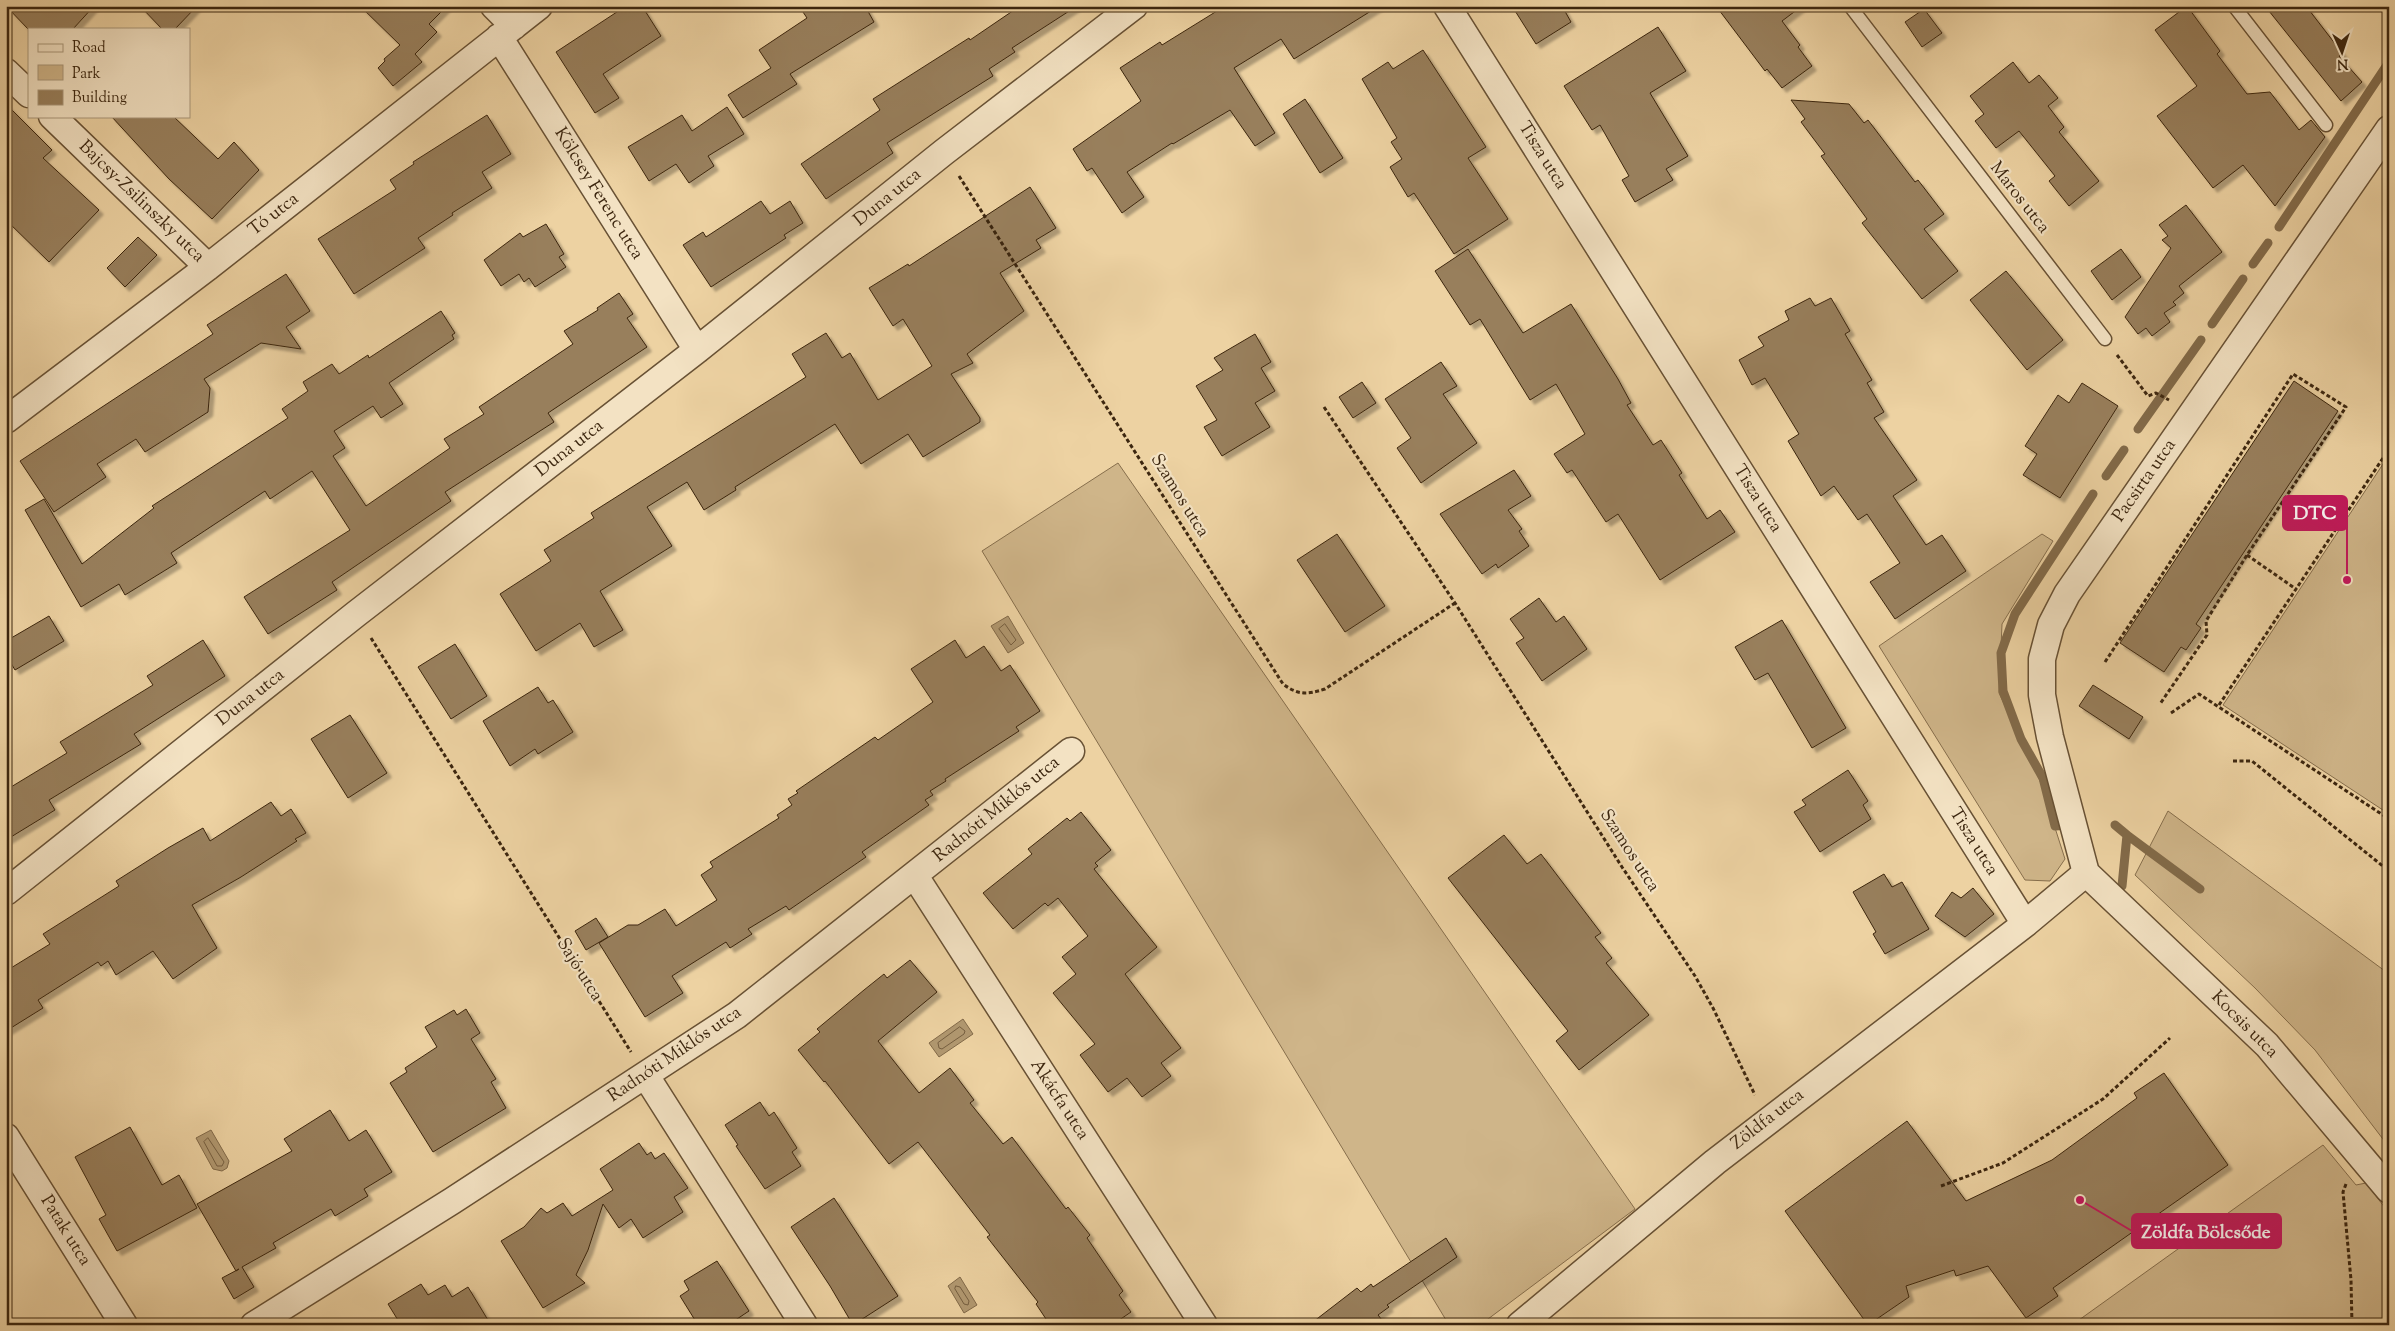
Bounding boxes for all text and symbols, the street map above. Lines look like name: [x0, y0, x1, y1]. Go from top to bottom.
legend: [28, 28, 190, 118]
north arrow: [2318, 28, 2368, 78]
text: Road: [72, 38, 106, 59]
text: N: [2336, 53, 2349, 73]
text: Park: [72, 64, 101, 85]
text: Building: [72, 88, 127, 109]
street label: Tisza utca: [1511, 117, 1573, 195]
street label: Kölcsey Ferenc utca: [547, 123, 649, 265]
street label: Bajcsy-Zsilinszky utca: [72, 135, 210, 269]
street label: Maros utca: [1983, 156, 2055, 240]
street label: Duna utca: [849, 163, 927, 233]
street label: Tó utca: [243, 187, 305, 243]
street label: Duna utca: [530, 414, 610, 484]
street label: Pacsirta utca: [2107, 434, 2183, 528]
street label: Szamos utca: [1143, 449, 1215, 543]
street label: Tisza utca: [1726, 460, 1788, 538]
callout: DTC: [2283, 496, 2347, 530]
text: DTC: [2293, 501, 2337, 528]
street label: Duna utca: [211, 663, 291, 733]
street label: Radnóti Miklós utca: [928, 751, 1066, 869]
street label: Tisza utca: [1942, 803, 2004, 881]
street label: Szamos utca: [1592, 804, 1666, 898]
street label: Sajó utca: [549, 933, 609, 1007]
street label: Kocsis utca: [2204, 985, 2284, 1065]
street label: Radnóti Miklós utca: [603, 1000, 747, 1110]
street label: Akácfa utca: [1023, 1054, 1095, 1146]
street label: Zöldfa utca: [1726, 1083, 1810, 1157]
street label: Patak utca: [33, 1191, 97, 1271]
callout: Zöldfa Bölcsőde: [2132, 1214, 2281, 1248]
text: Zöldfa Bölcsőde: [2141, 1220, 2271, 1247]

